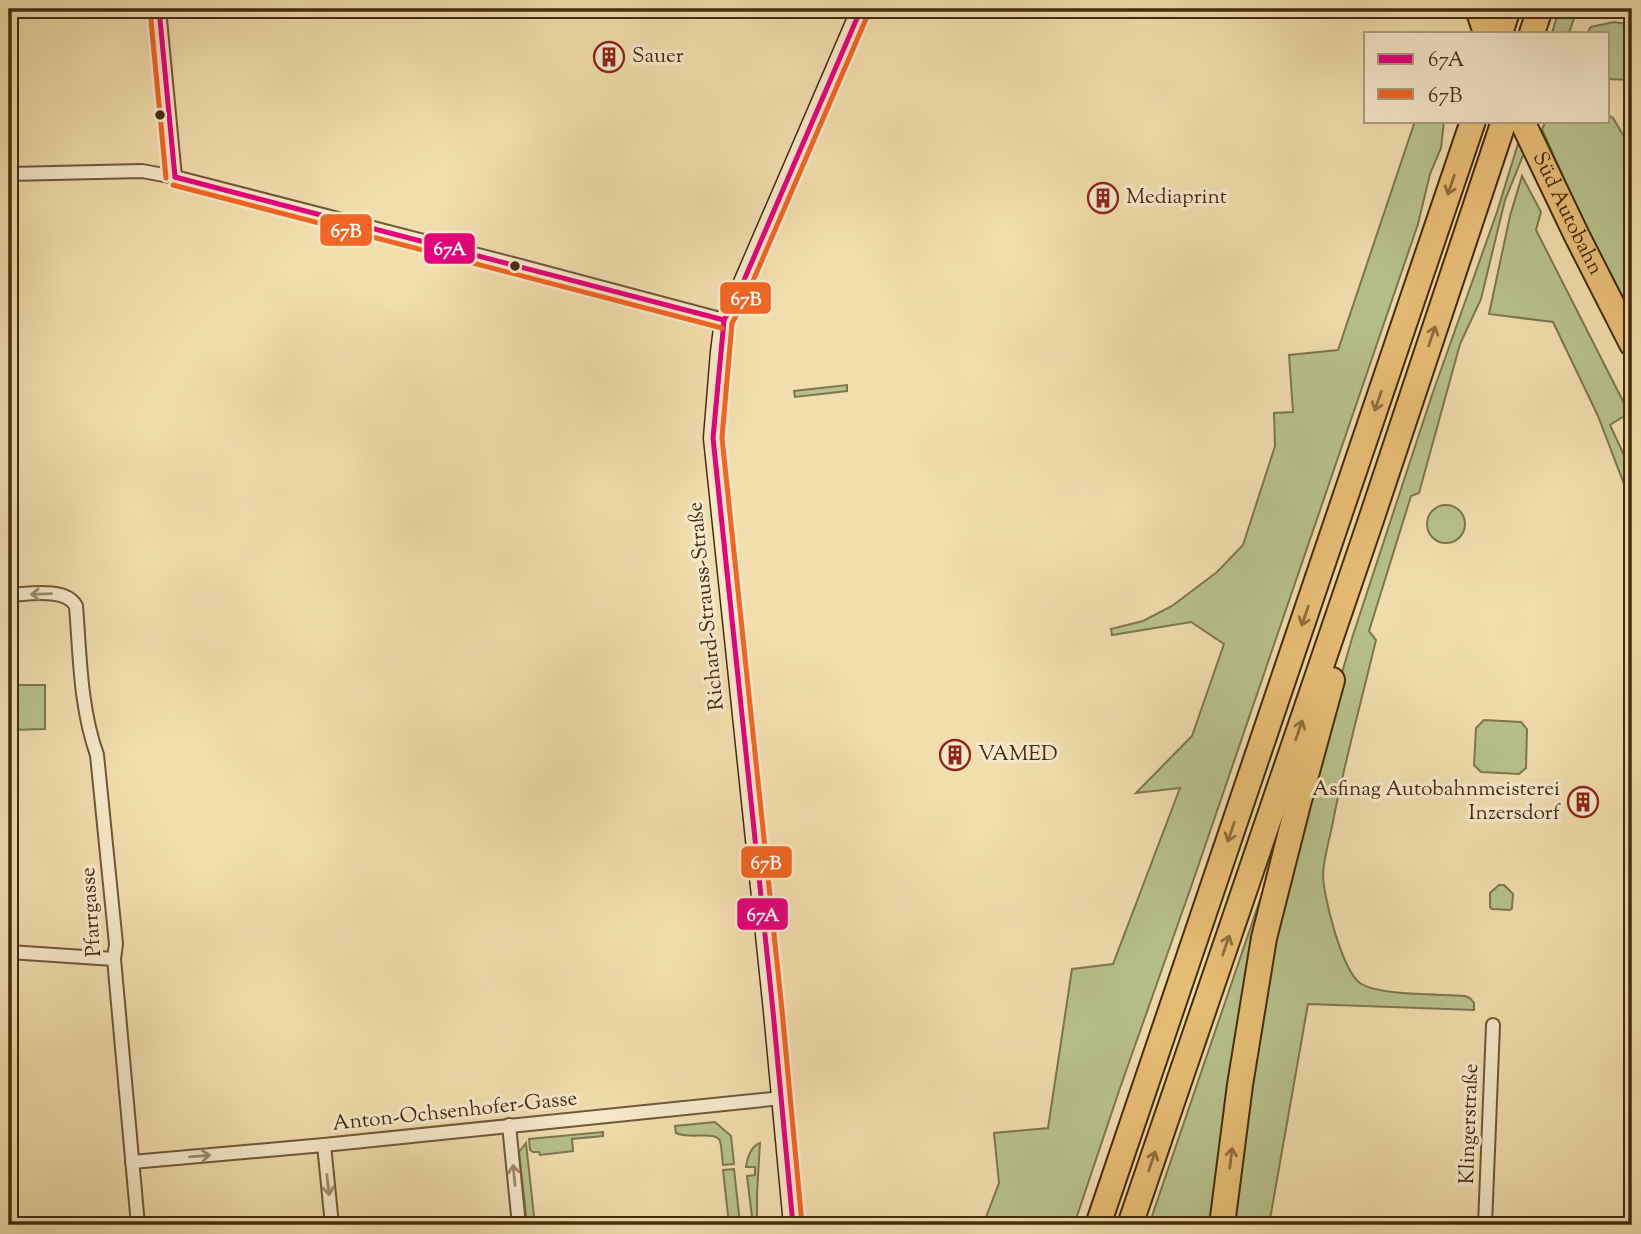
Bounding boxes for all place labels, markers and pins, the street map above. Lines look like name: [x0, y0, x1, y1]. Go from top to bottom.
building icon: Sauer: [592, 40, 626, 74]
place label: Sauer: [632, 42, 684, 72]
unlabelled marker: [153, 108, 167, 122]
building icon: Mediaprint: [1086, 181, 1120, 215]
place label: Mediaprint: [1126, 183, 1227, 213]
unlabelled marker: [508, 259, 522, 273]
building icon: VAMED: [938, 738, 972, 772]
place label: VAMED: [978, 740, 1058, 770]
place label: Asfinag Autobahnmeisterei Inzersdorf: [1312, 775, 1562, 829]
building icon: Asfinag Autobahnmeisterei Inzersdorf: [1566, 785, 1600, 819]

